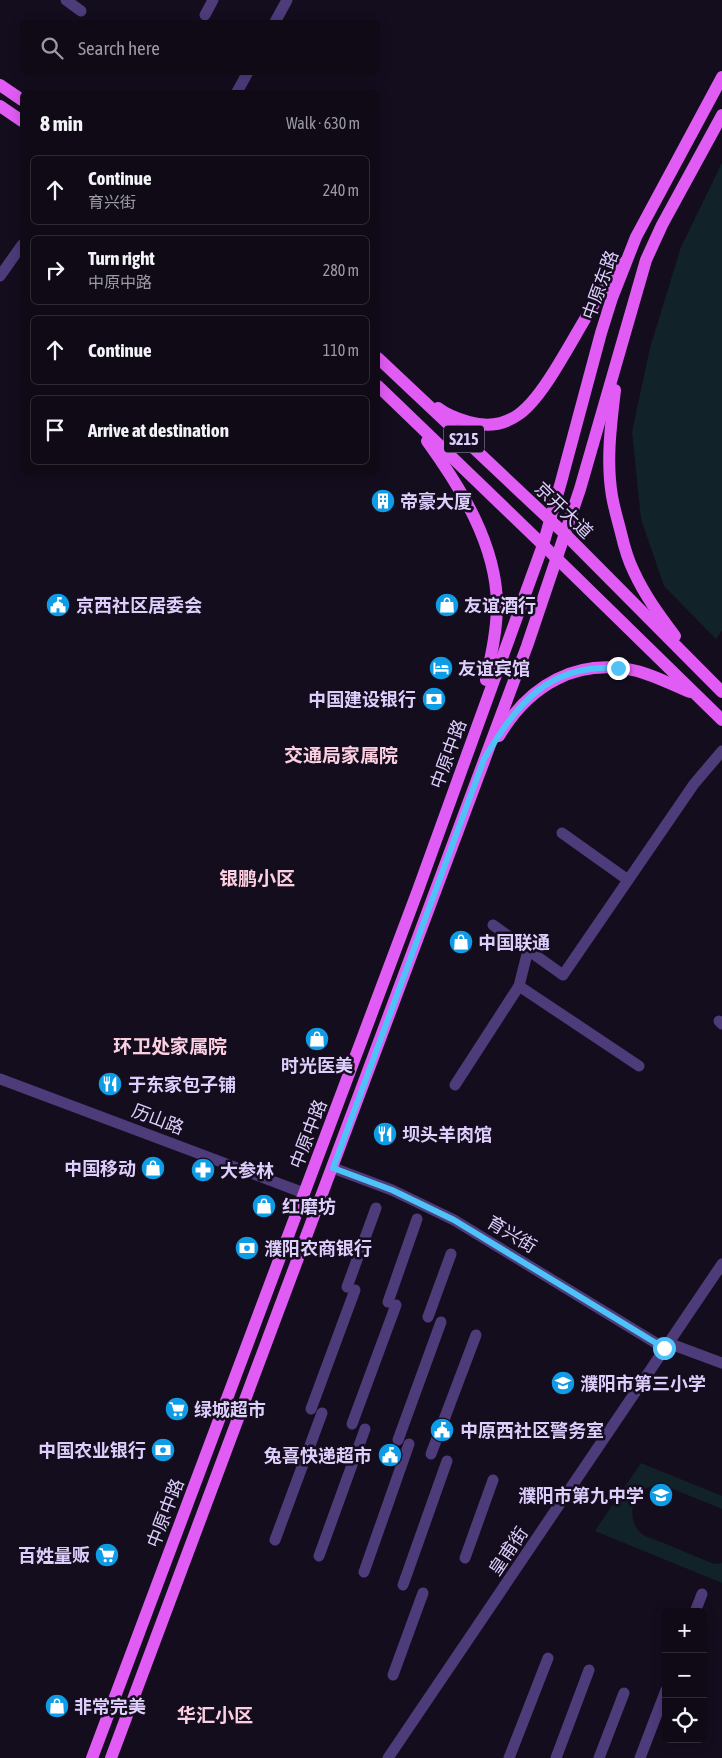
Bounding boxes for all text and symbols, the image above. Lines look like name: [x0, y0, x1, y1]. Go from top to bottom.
search box: [20, 20, 380, 75]
icon: search: [38, 34, 66, 62]
text: Search here: [78, 37, 160, 59]
text: 8 min: [40, 111, 83, 135]
text: Walk · 630 m: [286, 114, 360, 132]
text: Continue: [88, 167, 152, 189]
icon: ahead: [41, 176, 69, 204]
text: 240 m: [323, 181, 359, 199]
text: 育兴街: [88, 193, 136, 211]
text: Turn right: [88, 247, 155, 269]
street label: 中原东路: [578, 248, 622, 322]
icon: right: [41, 256, 69, 284]
text: 280 m: [323, 261, 359, 279]
text: 中原中路: [88, 273, 152, 291]
icon: ahead: [41, 336, 69, 364]
text: Continue: [88, 339, 152, 361]
text: 110 m: [323, 341, 359, 359]
icon: arrive: [41, 416, 69, 444]
text: Arrive at destination: [88, 419, 229, 441]
road number: S215: [444, 426, 484, 452]
street label: 京开大道: [531, 477, 597, 543]
building icon: 帝豪大厦: [370, 488, 396, 514]
place label: 帝豪大厦: [400, 491, 472, 512]
public building icon: 京西社区居委会: [45, 592, 71, 618]
shop icon: 友谊酒行: [434, 592, 460, 618]
place label: 京西社区居委会: [76, 595, 202, 616]
place label: 友谊酒行: [464, 595, 536, 616]
hotel icon: 友谊宾馆: [428, 655, 454, 681]
route end: [607, 657, 630, 680]
place label: 友谊宾馆: [458, 658, 530, 679]
bank icon: 中国建设银行: [421, 686, 447, 712]
place label: 中国建设银行: [308, 689, 416, 710]
street label: 中原中路: [426, 717, 470, 791]
district label: 交通局家属院: [284, 744, 398, 766]
district label: 银鹏小区: [219, 867, 295, 889]
shop icon: 中国联通: [448, 929, 474, 955]
place label: 中国联通: [478, 932, 550, 953]
shop icon: 时光医美: [304, 1026, 330, 1052]
district label: 环卫处家属院: [113, 1035, 227, 1057]
place label: 时光医美: [281, 1055, 353, 1076]
restaurant icon: 于东家包子铺: [97, 1071, 123, 1097]
place label: 于东家包子铺: [128, 1074, 236, 1095]
street label: 中原中路: [285, 1097, 331, 1171]
street label: 历山路: [129, 1100, 187, 1138]
restaurant icon: 坝头羊肉馆: [372, 1121, 398, 1147]
place label: 坝头羊肉馆: [402, 1124, 492, 1145]
shop icon: 中国移动: [140, 1155, 166, 1181]
pharmacy icon: 大参林: [190, 1157, 216, 1183]
place label: 中国移动: [64, 1158, 136, 1179]
place label: 大参林: [220, 1160, 274, 1181]
shop icon: 红磨坊: [251, 1193, 277, 1219]
place label: 红磨坊: [282, 1196, 336, 1217]
street label: 育兴街: [483, 1211, 541, 1257]
bank icon: 濮阳农商银行: [234, 1235, 260, 1261]
place label: 濮阳农商银行: [264, 1238, 372, 1259]
route start: [653, 1337, 676, 1360]
school or university icon: 濮阳市第三小学: [550, 1370, 576, 1396]
place label: 濮阳市第三小学: [580, 1373, 706, 1394]
supermarket icon: 绿城超市: [164, 1396, 190, 1422]
place label: 绿城超市: [194, 1399, 266, 1420]
public building icon: 中原西社区警务室: [429, 1417, 455, 1443]
place label: 中原西社区警务室: [460, 1420, 604, 1441]
bank icon: 中国农业银行: [150, 1437, 176, 1463]
place label: 中国农业银行: [38, 1440, 146, 1461]
public building icon: 兔喜快递超市: [377, 1442, 403, 1468]
place label: 兔喜快递超市: [264, 1445, 372, 1466]
street label: 中原中路: [142, 1476, 188, 1550]
school or university icon: 濮阳市第九中学: [648, 1482, 674, 1508]
place label: 濮阳市第九中学: [518, 1485, 644, 1506]
street label: 皇甫街: [484, 1523, 532, 1579]
supermarket icon: 百姓量贩: [94, 1542, 120, 1568]
place label: 百姓量贩: [18, 1545, 90, 1566]
map controls: [662, 1608, 707, 1743]
button: +: [662, 1608, 707, 1653]
button: −: [662, 1653, 707, 1698]
shop icon: 非常完美: [44, 1693, 70, 1719]
place label: 非常完美: [74, 1696, 146, 1717]
button: locate: [662, 1698, 707, 1743]
district label: 华汇小区: [177, 1704, 253, 1726]

